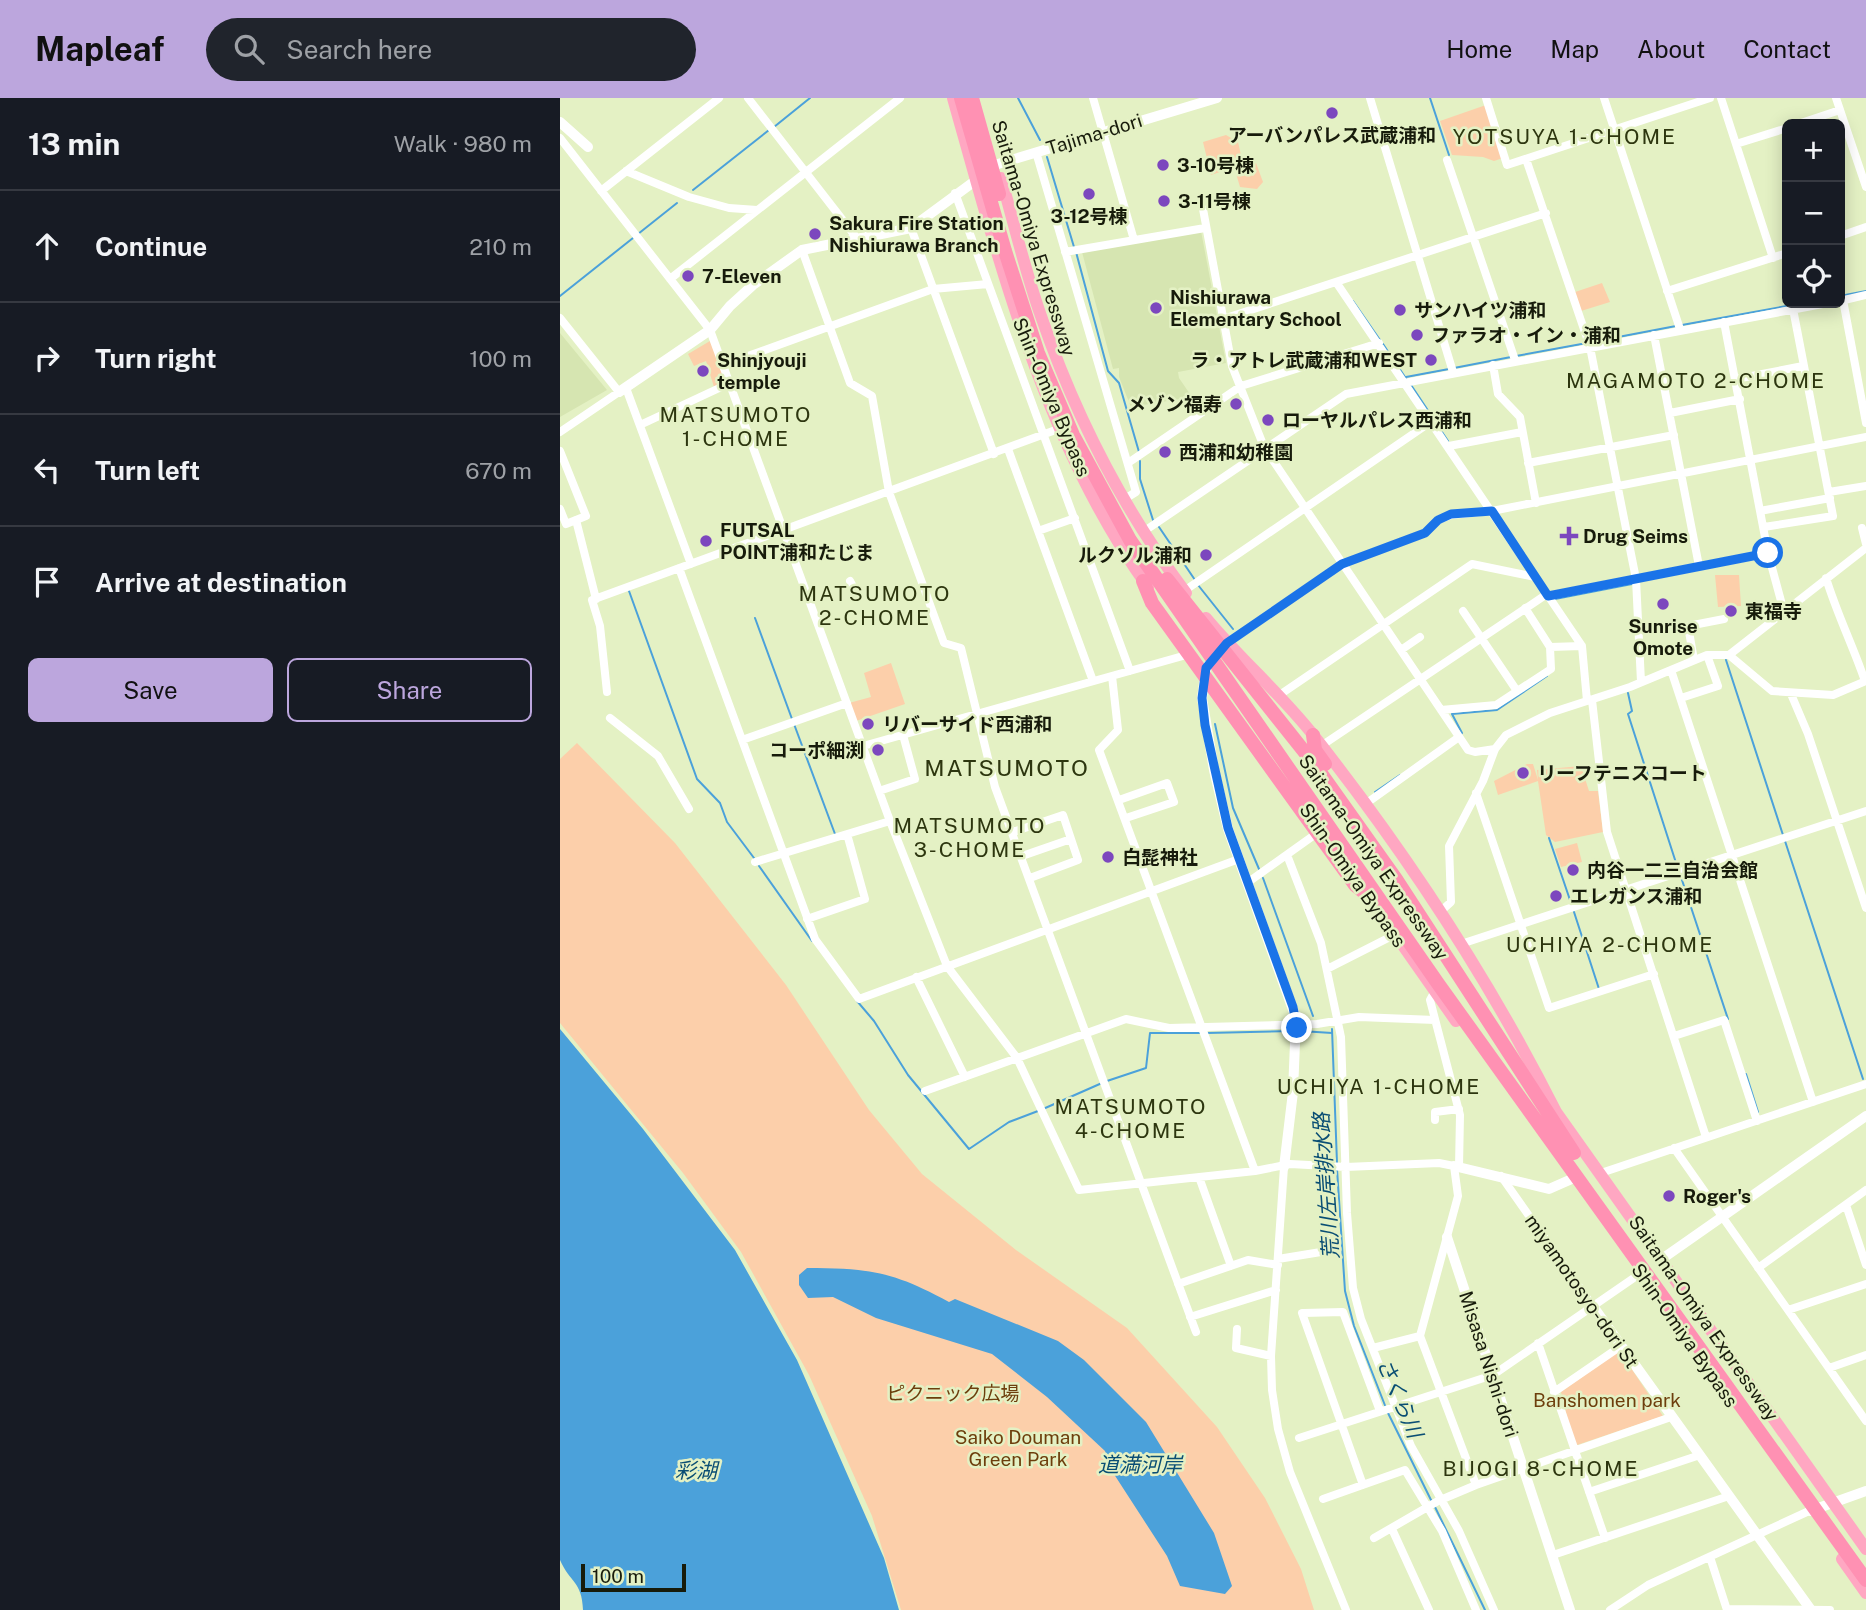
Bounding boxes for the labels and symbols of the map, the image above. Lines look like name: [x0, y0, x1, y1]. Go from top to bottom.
marker: アーバンパレス武蔵浦和: [1324, 105, 1340, 121]
street label: Tajima-dori: [1043, 109, 1145, 159]
street label: Saitama-Omiya Expressway: [988, 117, 1080, 359]
place label: アーバンパレス武蔵浦和: [1228, 124, 1436, 146]
district label: YOTSUYA 1-CHOME: [1453, 124, 1677, 149]
place label: 3-10号棟: [1177, 154, 1254, 176]
marker: 3-10号棟: [1155, 157, 1171, 173]
marker: 3-12号棟: [1081, 186, 1097, 202]
place label: 3-11号棟: [1178, 190, 1251, 212]
marker: 3-11号棟: [1156, 193, 1172, 209]
place label: 3-12号棟: [1051, 205, 1128, 227]
place label: Sakura Fire Station Nishiurawa Branch: [829, 212, 1004, 256]
marker: Sakura Fire Station Nishiurawa Branch: [807, 226, 823, 242]
place label: 7-Eleven: [702, 265, 781, 287]
marker: 7-Eleven: [680, 268, 696, 284]
place label: Nishiurawa Elementary School: [1170, 286, 1342, 330]
place label: サンハイツ浦和: [1414, 299, 1547, 321]
marker: Nishiurawa Elementary School: [1148, 300, 1164, 316]
marker: サンハイツ浦和: [1392, 302, 1408, 318]
street label: Shin-Omiya Bypass: [1009, 314, 1095, 480]
place label: ファラオ・イン・浦和: [1431, 324, 1621, 346]
marker: ファラオ・イン・浦和: [1409, 327, 1425, 343]
place label: Shinjyouji temple: [717, 349, 806, 393]
place label: ラ・アトレ武蔵浦和WEST: [1191, 349, 1417, 371]
marker: ラ・アトレ武蔵浦和WEST: [1423, 352, 1439, 368]
marker: Shinjyouji temple: [695, 363, 711, 379]
district label: MAGAMOTO 2-CHOME: [1566, 368, 1826, 393]
place label: メゾン福寿: [1127, 393, 1222, 415]
marker: メゾン福寿: [1228, 396, 1244, 412]
district label: MATSUMOTO 1-CHOME: [660, 402, 812, 451]
place label: ローヤルパレス西浦和: [1282, 409, 1472, 431]
marker: ローヤルパレス西浦和: [1260, 412, 1276, 428]
place label: 西浦和幼稚園: [1179, 441, 1293, 463]
marker: 西浦和幼稚園: [1157, 444, 1173, 460]
place label: FUTSAL POINT浦和たじま: [720, 519, 874, 563]
place label: Drug Seims: [1583, 525, 1688, 547]
marker: Drug Seims: [1561, 528, 1577, 544]
marker: FUTSAL POINT浦和たじま: [698, 533, 714, 549]
route start: [1752, 537, 1783, 568]
place label: ルクソル浦和: [1078, 544, 1192, 566]
marker: ルクソル浦和: [1198, 547, 1214, 563]
district label: MATSUMOTO 2-CHOME: [799, 581, 951, 630]
marker: Sunrise Omote: [1655, 596, 1671, 612]
place label: 東福寺: [1745, 600, 1802, 622]
marker: 東福寺: [1723, 603, 1739, 619]
place label: Sunrise Omote: [1628, 615, 1698, 659]
place label: リバーサイド西浦和: [882, 713, 1053, 735]
marker: リバーサイド西浦和: [860, 716, 876, 732]
place label: コーポ細渕: [769, 739, 864, 761]
marker: コーポ細渕: [870, 742, 886, 758]
street label: Saitama-Omiya Expressway: [1295, 750, 1453, 964]
district label: MATSUMOTO: [924, 754, 1090, 781]
place label: リーフテニスコート: [1537, 762, 1707, 784]
marker: リーフテニスコート: [1515, 765, 1531, 781]
street label: Shin-Omiya Bypass: [1295, 799, 1411, 951]
district label: MATSUMOTO 3-CHOME: [894, 813, 1046, 862]
place label: 白髭神社: [1122, 846, 1198, 868]
marker: 白髭神社: [1100, 849, 1116, 865]
place label: 内谷一二三自治会館: [1587, 859, 1758, 881]
marker: 内谷一二三自治会館: [1565, 862, 1581, 878]
place label: エレガンス浦和: [1570, 885, 1703, 907]
marker: エレガンス浦和: [1548, 888, 1564, 904]
district label: UCHIYA 2-CHOME: [1506, 932, 1714, 957]
route end: [1281, 1012, 1312, 1043]
district label: UCHIYA 1-CHOME: [1277, 1074, 1481, 1099]
district label: MATSUMOTO 4-CHOME: [1055, 1094, 1207, 1143]
water label: 荒川左岸排水路: [1308, 1110, 1344, 1260]
place label: Roger's: [1683, 1185, 1751, 1207]
marker: Roger's: [1661, 1188, 1677, 1204]
street label: miyamotosyo-dori St: [1521, 1210, 1643, 1372]
street label: Saitama-Omiya Expressway: [1625, 1211, 1783, 1425]
street label: Shin-Omiya Bypass: [1627, 1259, 1743, 1411]
street label: Misasa Nishi-dori: [1455, 1288, 1523, 1440]
water label: さくら川: [1372, 1354, 1429, 1443]
park label: ピクニック広場: [886, 1382, 1020, 1404]
park label: Banshomen park: [1533, 1389, 1681, 1411]
park label: Saiko Douman Green Park: [955, 1426, 1081, 1470]
water label: 道満河岸: [1098, 1452, 1184, 1477]
district label: BIJOGI 8-CHOME: [1442, 1456, 1640, 1481]
water label: 彩湖: [675, 1458, 720, 1483]
scale bar: [581, 1561, 686, 1593]

